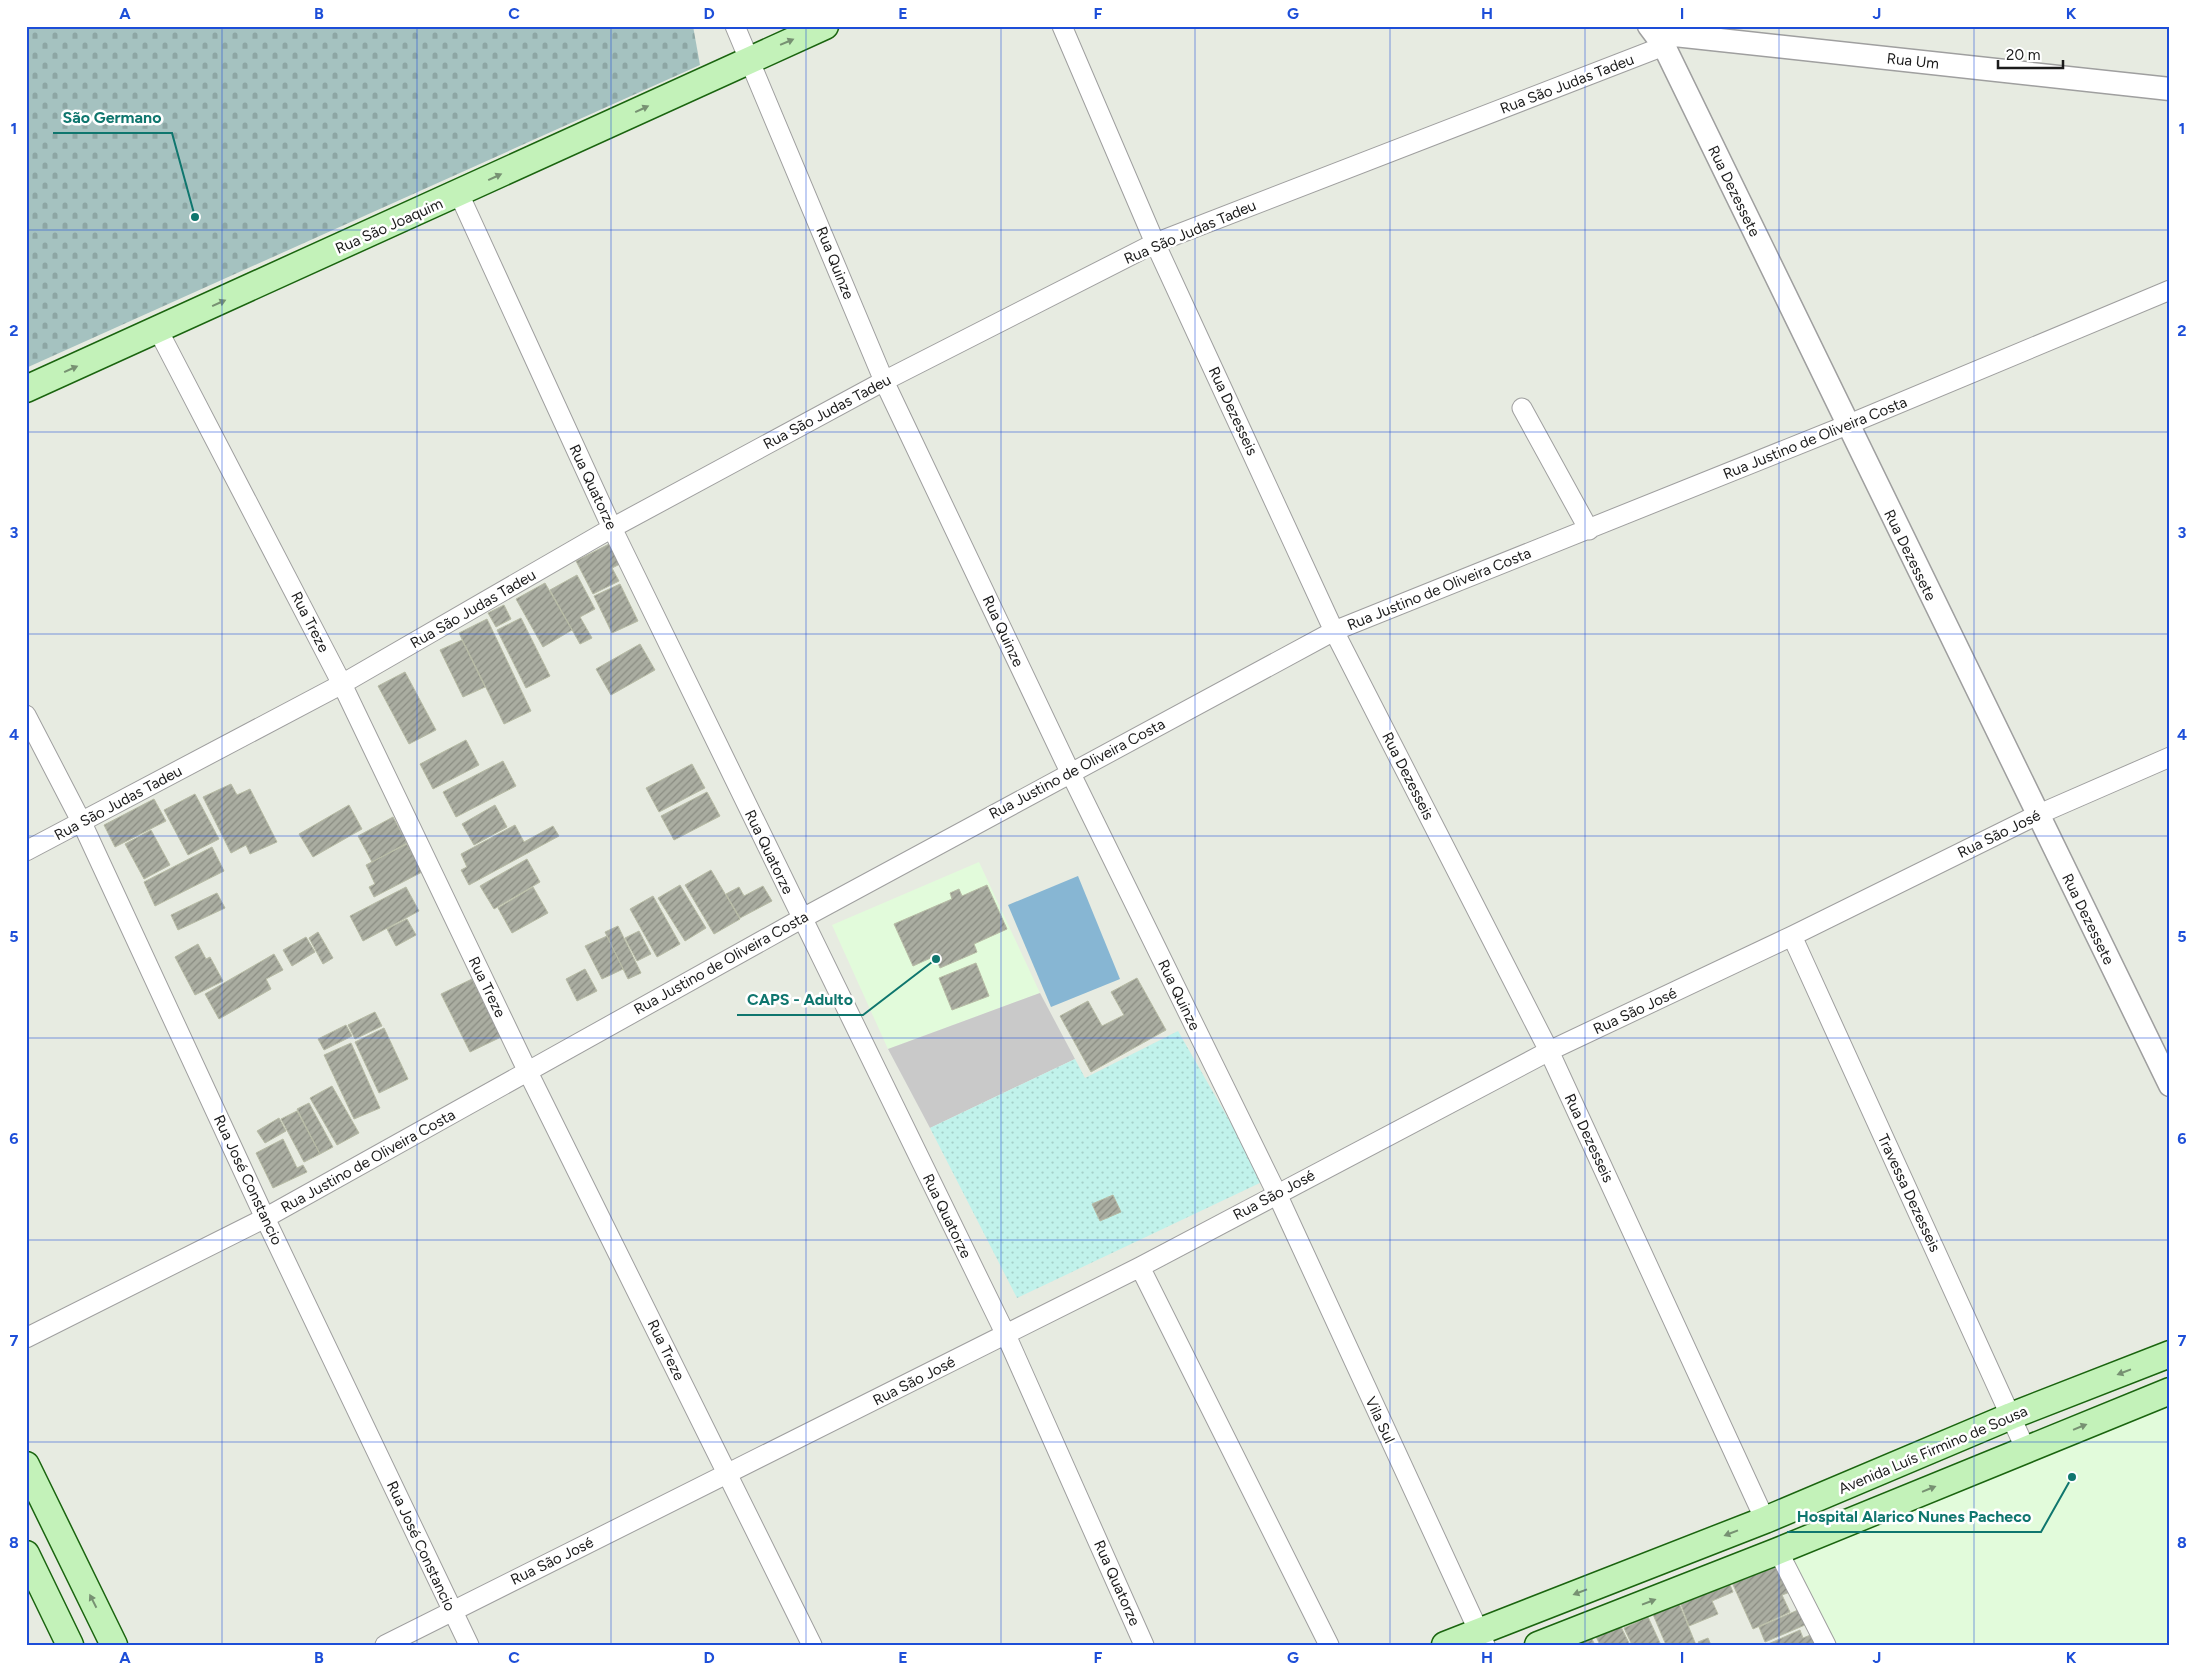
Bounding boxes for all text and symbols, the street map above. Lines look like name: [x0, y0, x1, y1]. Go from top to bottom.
text: A: [119, 4, 131, 23]
text: B: [314, 4, 324, 23]
text: C: [508, 4, 520, 23]
text: D: [703, 4, 715, 23]
text: E: [898, 4, 908, 23]
text: F: [1094, 4, 1103, 23]
text: G: [1287, 4, 1299, 23]
text: H: [1481, 4, 1493, 23]
text: I: [1680, 4, 1684, 23]
text: J: [1873, 4, 1881, 23]
text: K: [2066, 4, 2077, 23]
one-way arrow: [780, 38, 794, 46]
scale bar: [1998, 38, 2064, 70]
text: 20 m: [2006, 46, 2040, 64]
street label: Rua Um: [1886, 49, 1940, 73]
street label: Rua São Judas Tadeu: [1498, 50, 1636, 118]
callout: São Germano: [53, 102, 172, 133]
one-way arrow: [635, 105, 649, 113]
text: São Germano: [63, 108, 161, 127]
text: 1: [11, 119, 17, 138]
text: 1: [2179, 119, 2185, 138]
street label: Rua Dezessete: [1704, 142, 1764, 240]
one-way arrow: [487, 173, 502, 182]
street label: Rua São Joaquim: [332, 194, 446, 258]
street label: Rua São Judas Tadeu: [1121, 196, 1259, 268]
street label: Rua Quinze: [812, 224, 858, 302]
one-way arrow: [212, 298, 226, 306]
text: 2: [9, 321, 19, 340]
text: 2: [2177, 321, 2187, 340]
street label: Rua Dezesseis: [1205, 364, 1261, 458]
one-way arrow: [64, 365, 78, 373]
street label: Rua São Judas Tadeu: [760, 371, 894, 453]
street label: Rua Justino de Oliveira Costa: [1720, 393, 1910, 483]
street label: Rua Quatorze: [565, 442, 621, 532]
street label: Rua Dezessete: [1880, 506, 1940, 604]
text: 3: [10, 523, 19, 542]
text: 3: [2178, 523, 2187, 542]
street label: Rua Justino de Oliveira Costa: [1344, 544, 1534, 634]
street label: Rua São Judas Tadeu: [407, 566, 539, 652]
street label: Rua Treze: [287, 589, 333, 655]
street label: Rua Quinze: [979, 592, 1027, 670]
street label: Rua Justino de Oliveira Costa: [986, 715, 1168, 823]
text: 4: [9, 725, 19, 744]
text: 4: [2177, 725, 2187, 744]
street label: Rua Dezesseis: [1378, 729, 1438, 823]
street label: Rua São Judas Tadeu: [51, 762, 185, 844]
street label: Rua São José: [1955, 806, 2043, 862]
street label: Rua Quatorze: [741, 807, 797, 897]
street label: Rua Dezessete: [2058, 870, 2118, 968]
street label: Rua Justino de Oliveira Costa: [631, 907, 811, 1019]
text: 5: [9, 927, 19, 946]
text: 5: [2177, 927, 2187, 946]
street label: Rua Treze: [465, 954, 509, 1020]
street label: Rua Quinze: [1154, 957, 1204, 1033]
callout: CAPS - Adulto: [737, 984, 863, 1015]
street label: Rua São José: [1590, 984, 1680, 1038]
text: CAPS - Adulto: [747, 990, 853, 1009]
street label: Rua Dezesseis: [1561, 1091, 1617, 1185]
street label: Rua Justino de Oliveira Costa: [278, 1105, 458, 1217]
street label: Rua José Constancio: [210, 1112, 286, 1248]
text: 6: [9, 1129, 19, 1148]
text: 6: [2177, 1129, 2187, 1148]
street label: Travessa Dezesseis: [1874, 1131, 1944, 1255]
street label: Rua São José: [1230, 1166, 1318, 1224]
street label: Rua Quatorze: [919, 1171, 975, 1261]
street label: Rua Treze: [644, 1317, 688, 1383]
text: 7: [10, 1331, 19, 1350]
text: 7: [2178, 1331, 2187, 1350]
street label: Rua São José: [870, 1353, 958, 1409]
one-way arrow: [2116, 1368, 2131, 1376]
street label: Vila Sul: [1361, 1394, 1399, 1446]
street label: Avenida Luís Firmino de Sousa: [1836, 1402, 2030, 1498]
one-way arrow: [2073, 1423, 2088, 1431]
street label: Rua José Constancio: [383, 1478, 459, 1614]
one-way arrow: [1922, 1485, 1937, 1492]
callout: Hospital Alarico Nunes Pacheco: [1787, 1501, 2041, 1532]
text: Hospital Alarico Nunes Pacheco: [1797, 1507, 2031, 1526]
one-way arrow: [1724, 1530, 1738, 1538]
text: 8: [9, 1533, 19, 1552]
street label: Rua São José: [508, 1533, 596, 1589]
text: 8: [2177, 1533, 2187, 1552]
street label: Rua Quatorze: [1090, 1537, 1144, 1629]
one-way arrow: [1572, 1588, 1587, 1596]
one-way arrow: [89, 1594, 97, 1608]
one-way arrow: [1641, 1597, 1656, 1605]
text: A: [119, 1648, 131, 1667]
text: B: [314, 1648, 324, 1667]
text: C: [508, 1648, 520, 1667]
text: D: [703, 1648, 715, 1667]
text: E: [898, 1648, 908, 1667]
text: F: [1094, 1648, 1103, 1667]
text: G: [1287, 1648, 1299, 1667]
text: H: [1481, 1648, 1493, 1667]
text: I: [1680, 1648, 1684, 1667]
text: J: [1873, 1648, 1881, 1667]
text: K: [2066, 1648, 2077, 1667]

